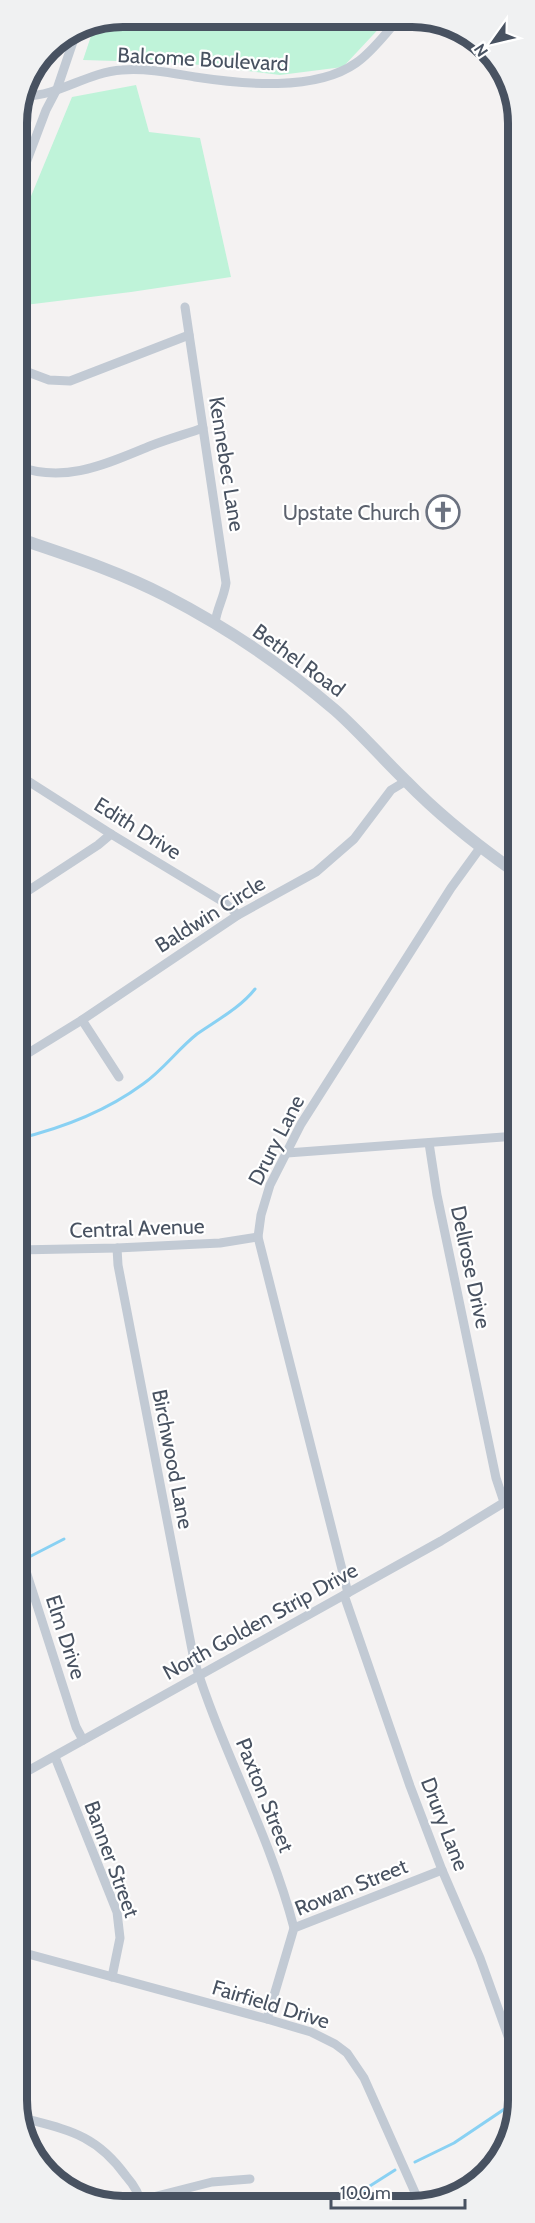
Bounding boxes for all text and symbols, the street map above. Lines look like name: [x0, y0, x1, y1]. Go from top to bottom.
north arrow: [463, 12, 523, 72]
text: N: [470, 40, 492, 60]
street label: Balcome Boulevard: [117, 42, 289, 76]
street label: Kennebec Lane: [204, 395, 250, 533]
church icon: Upstate Church: [425, 494, 461, 530]
place label: Upstate Church: [283, 500, 420, 525]
street label: Bethel Road: [248, 618, 350, 702]
street label: Edith Drive: [90, 792, 186, 865]
street label: Baldwin Circle: [150, 870, 270, 958]
street label: Drury Lane: [243, 1091, 309, 1189]
street label: Dellrose Drive: [446, 1203, 496, 1331]
street label: Central Avenue: [69, 1213, 205, 1243]
street label: Birchwood Lane: [147, 1387, 199, 1531]
street label: North Golden Strip Drive: [158, 1557, 362, 1685]
street label: Elm Drive: [41, 1592, 91, 1682]
street label: Paxton Street: [231, 1734, 299, 1856]
street label: Drury Lane: [416, 1774, 474, 1874]
street label: Banner Street: [79, 1797, 145, 1921]
street label: Rowan Street: [291, 1853, 411, 1921]
street label: Fairfield Drive: [209, 1974, 333, 2034]
scale bar: [331, 2172, 464, 2210]
text: 100 m: [340, 2182, 391, 2204]

